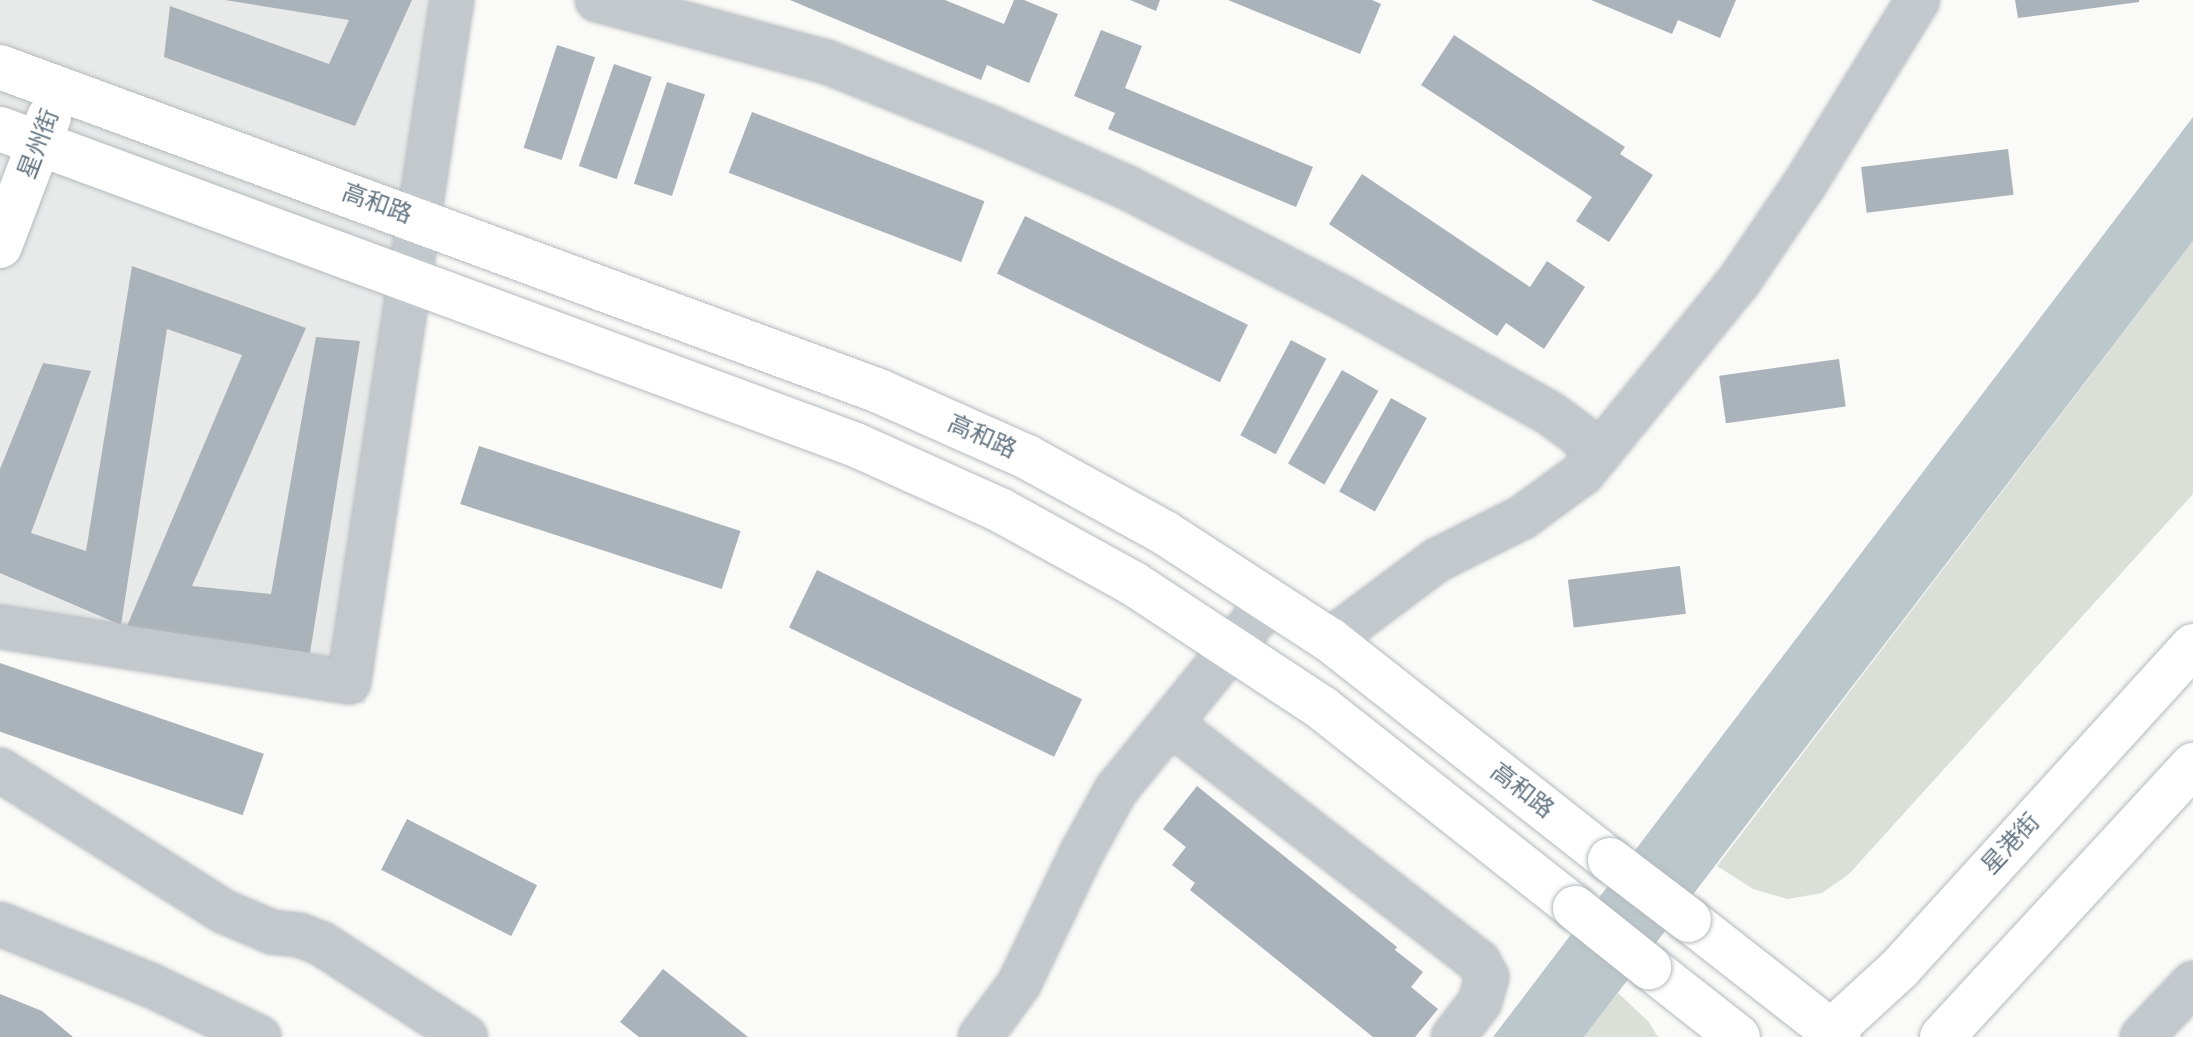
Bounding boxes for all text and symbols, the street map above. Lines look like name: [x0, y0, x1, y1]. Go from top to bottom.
street label: 星州街: [13, 105, 65, 183]
street label: 高和路: [338, 178, 416, 230]
street label: 高和路: [943, 409, 1021, 465]
street label: 高和路: [1485, 757, 1559, 825]
street label: 星港街: [1976, 808, 2046, 880]

